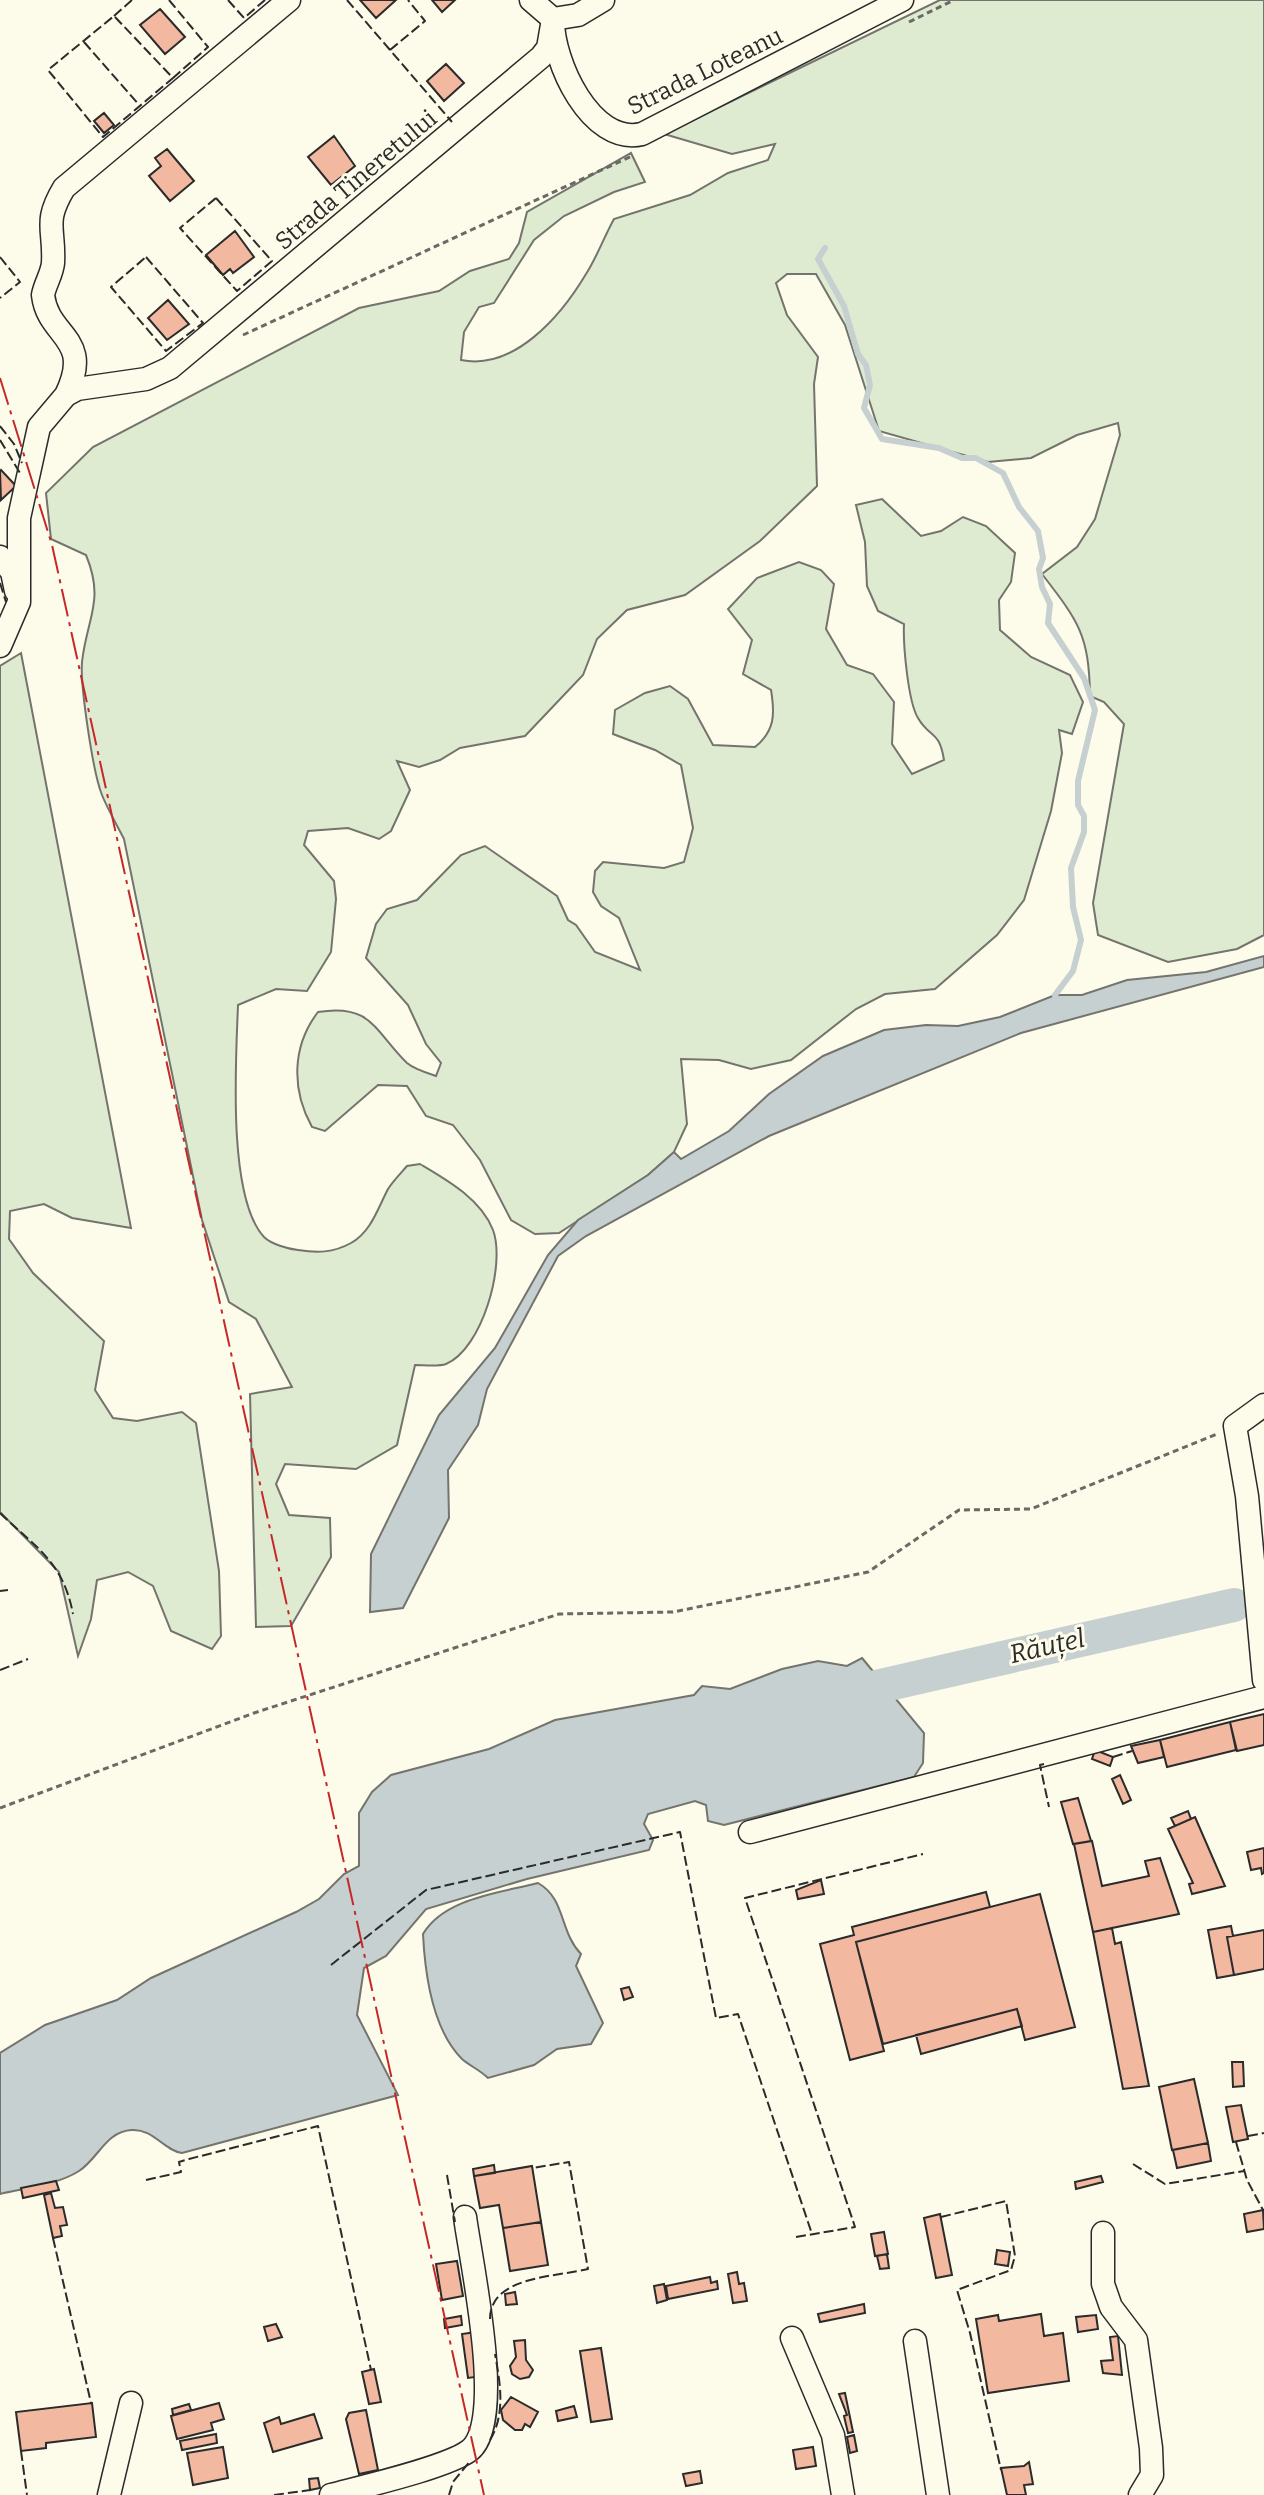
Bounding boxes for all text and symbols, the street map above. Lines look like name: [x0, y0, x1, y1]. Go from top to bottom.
street label: Strada Loteanu: [623, 21, 787, 121]
street label: Strada Tineretului: [270, 104, 442, 256]
water label: Răuțel: [1007, 1623, 1088, 1670]

